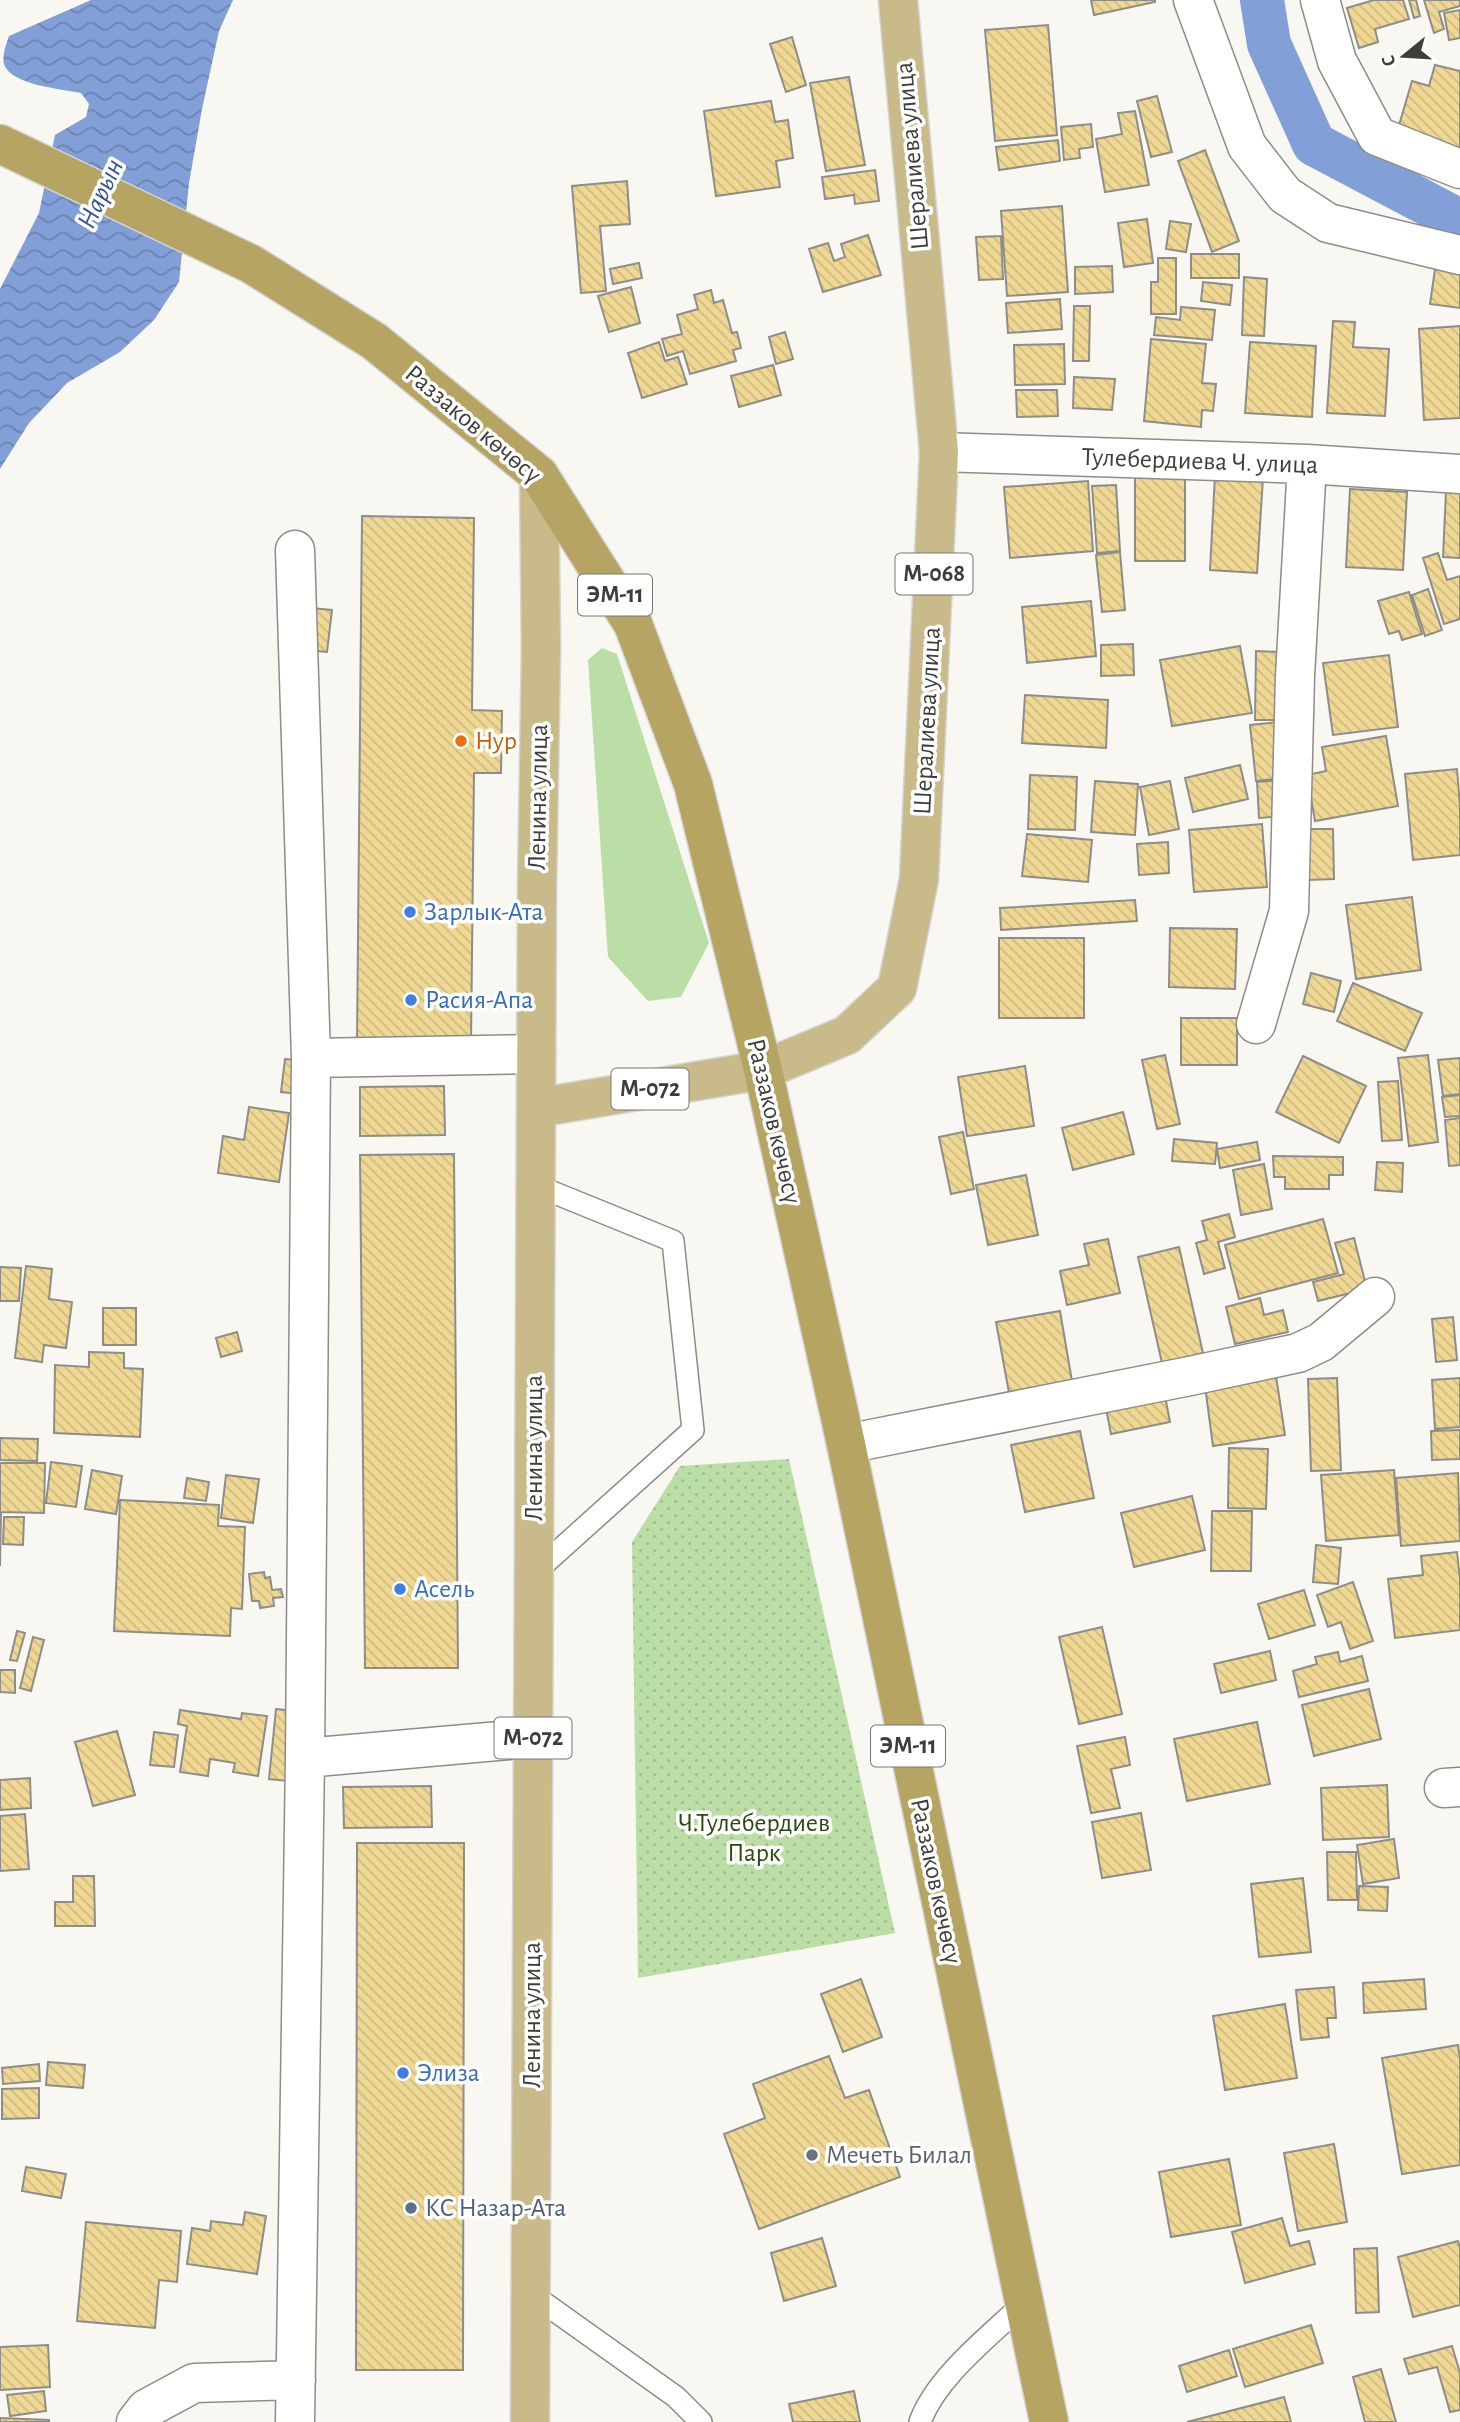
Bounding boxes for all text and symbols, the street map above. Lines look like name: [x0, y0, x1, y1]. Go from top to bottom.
north arrow: [1369, 21, 1439, 91]
text: С: [1379, 53, 1400, 69]
street label: Шералиева улица: [891, 61, 933, 251]
water label: Нарын: [73, 155, 129, 233]
street label: Раззаков көчөсү: [400, 360, 546, 488]
street label: Тулебердиева Ч. улица: [1081, 444, 1319, 478]
road number: М-068: [895, 554, 972, 594]
road number: ЭМ-11: [578, 574, 652, 616]
street label: Шералиева улица: [909, 626, 945, 816]
street label: Ленина улица: [524, 724, 552, 870]
place label: Нур: [475, 728, 517, 754]
marker: Нур: [453, 733, 469, 749]
place label: Зарлык-Ата: [424, 899, 544, 925]
marker: Зарлык-Ата: [402, 904, 418, 920]
place label: Расия-Апа: [425, 987, 533, 1013]
marker: Расия-Апа: [403, 992, 419, 1008]
street label: Раззаков көчөсү: [742, 1036, 806, 1206]
road number: М-072: [612, 1069, 688, 1110]
street label: Ленина улица: [521, 1375, 547, 1521]
place label: Асель: [414, 1576, 474, 1602]
marker: Асель: [392, 1581, 408, 1597]
road number: М-072: [494, 1718, 572, 1758]
road number: ЭМ-11: [871, 1726, 945, 1766]
street label: Раззаков көчөсү: [906, 1796, 966, 1966]
park label: Ч.Тулебердиев Парк: [678, 1810, 830, 1866]
street label: Ленина улица: [519, 1942, 545, 2088]
place label: Элиза: [417, 2060, 480, 2086]
marker: Элиза: [395, 2065, 411, 2081]
place label: Мечеть Билал: [826, 2142, 972, 2168]
marker: Мечеть Билал: [804, 2147, 820, 2163]
place label: КС Назар-Ата: [425, 2195, 566, 2221]
marker: КС Назар-Ата: [403, 2200, 419, 2216]

